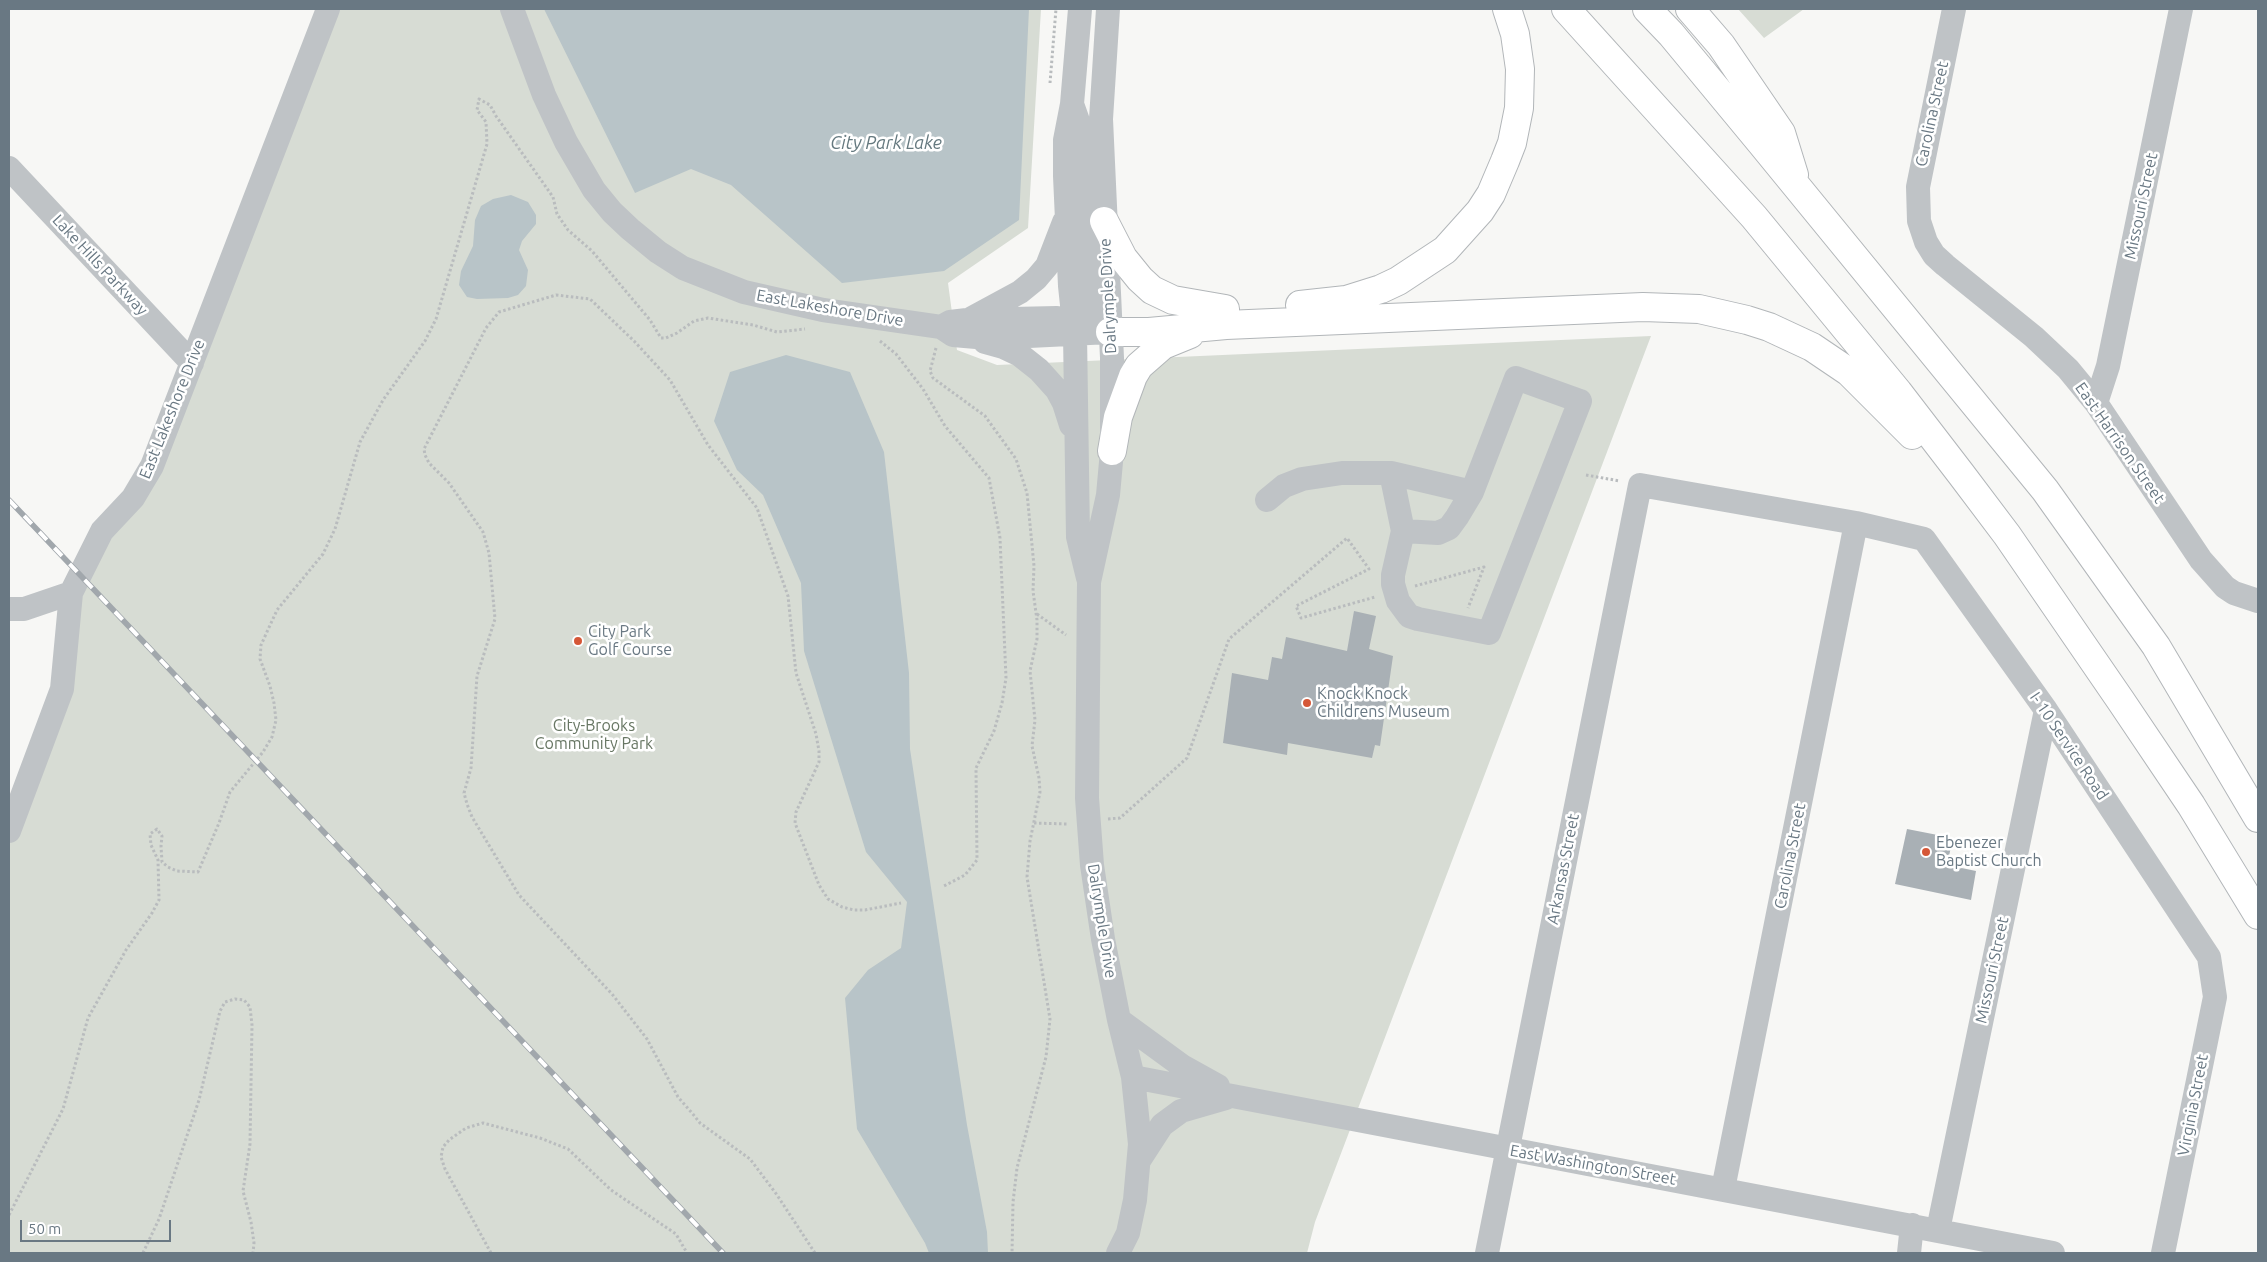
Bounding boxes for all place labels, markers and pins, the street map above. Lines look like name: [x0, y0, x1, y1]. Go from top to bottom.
place label: City Park Golf Course: [588, 622, 672, 660]
marker: City Park Golf Course: [572, 635, 584, 647]
place label: Knock Knock Childrens Museum: [1317, 684, 1450, 722]
marker: Knock Knock Childrens Museum: [1301, 697, 1313, 709]
place label: Ebenezer Baptist Church: [1936, 833, 2042, 871]
marker: Ebenezer Baptist Church: [1920, 846, 1932, 858]

